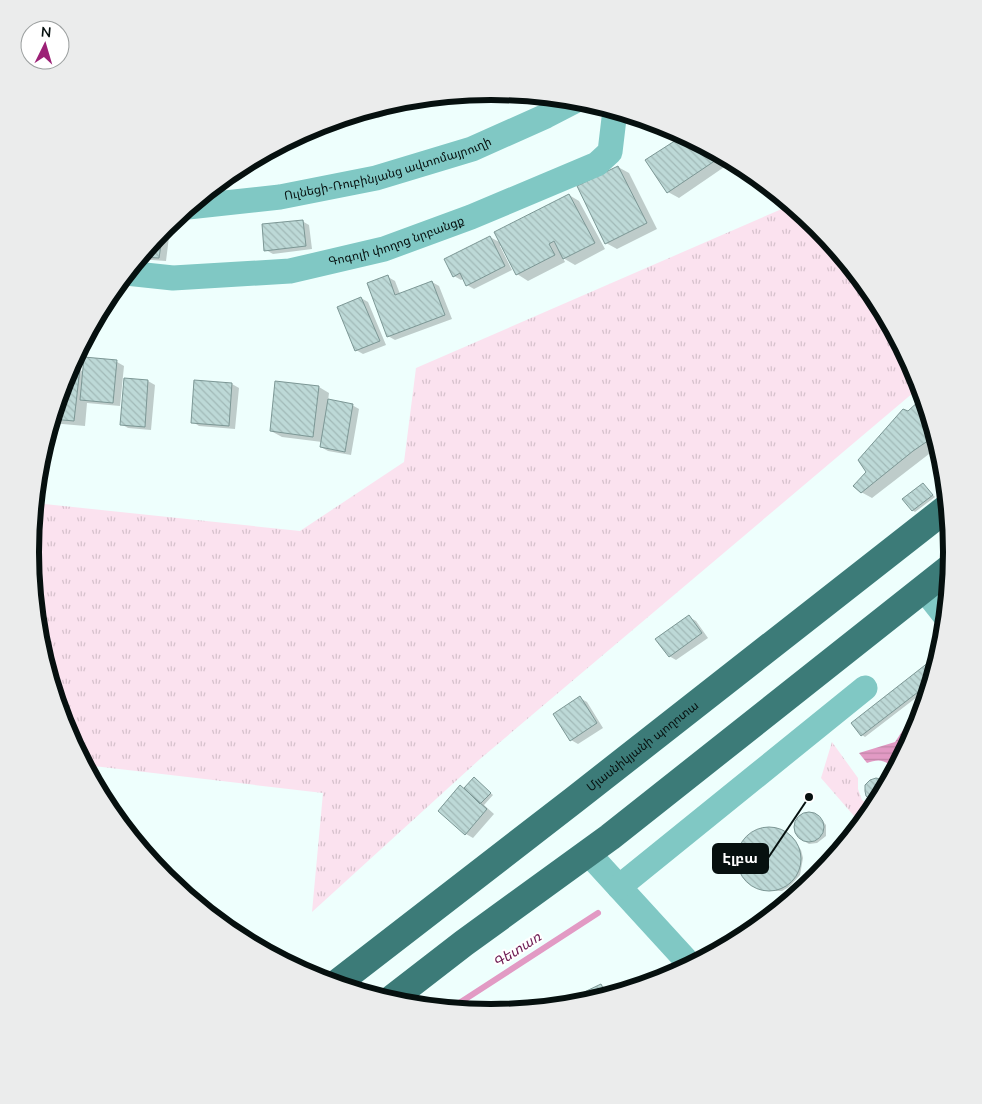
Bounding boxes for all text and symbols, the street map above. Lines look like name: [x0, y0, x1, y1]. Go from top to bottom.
north arrow: [20, 20, 70, 70]
text: N: [40, 23, 52, 42]
street label: Ուլնեցի-Ռուբինյանց ավտոմայրուղի: [283, 133, 494, 204]
street label: Գոգոլի փողոց նրբանցք: [327, 212, 466, 270]
street label: Մյասնիկյանի պողոտա: [583, 697, 702, 795]
callout: Էլբա: [713, 844, 768, 873]
text: Էլբա: [722, 849, 758, 868]
water label: Գետառ: [489, 927, 545, 973]

